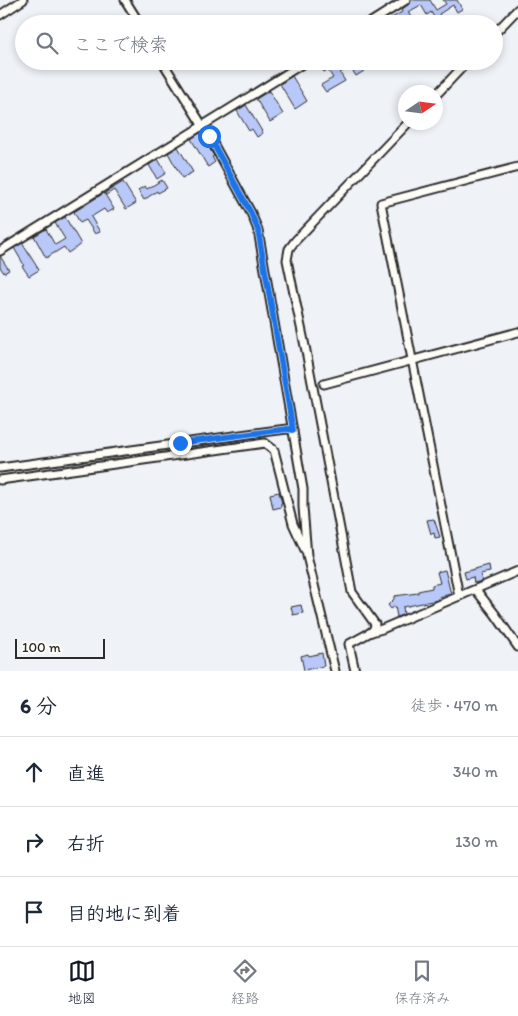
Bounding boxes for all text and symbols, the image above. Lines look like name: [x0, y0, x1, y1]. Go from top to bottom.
search box: [15, 15, 503, 70]
icon: search: [33, 29, 61, 57]
text: ここで検索: [73, 33, 168, 56]
north arrow: [398, 85, 443, 130]
route start: [198, 125, 221, 148]
route end: [169, 432, 192, 455]
scale bar: [15, 636, 105, 659]
text: 100 m: [22, 639, 61, 656]
text: 6 分: [20, 693, 57, 718]
text: 徒歩 · 470 m: [410, 696, 498, 715]
icon: ahead: [20, 758, 48, 786]
text: 直進: [67, 762, 105, 785]
text: 340 m: [453, 762, 498, 781]
icon: right: [20, 828, 48, 856]
text: 右折: [67, 832, 105, 855]
text: 130 m: [455, 832, 498, 851]
icon: arrive: [20, 898, 48, 926]
text: 目的地に到着: [67, 902, 181, 925]
tab: 地図: [68, 957, 96, 1007]
tab: 経路: [231, 957, 259, 1007]
tab: 保存済み: [394, 957, 450, 1007]

